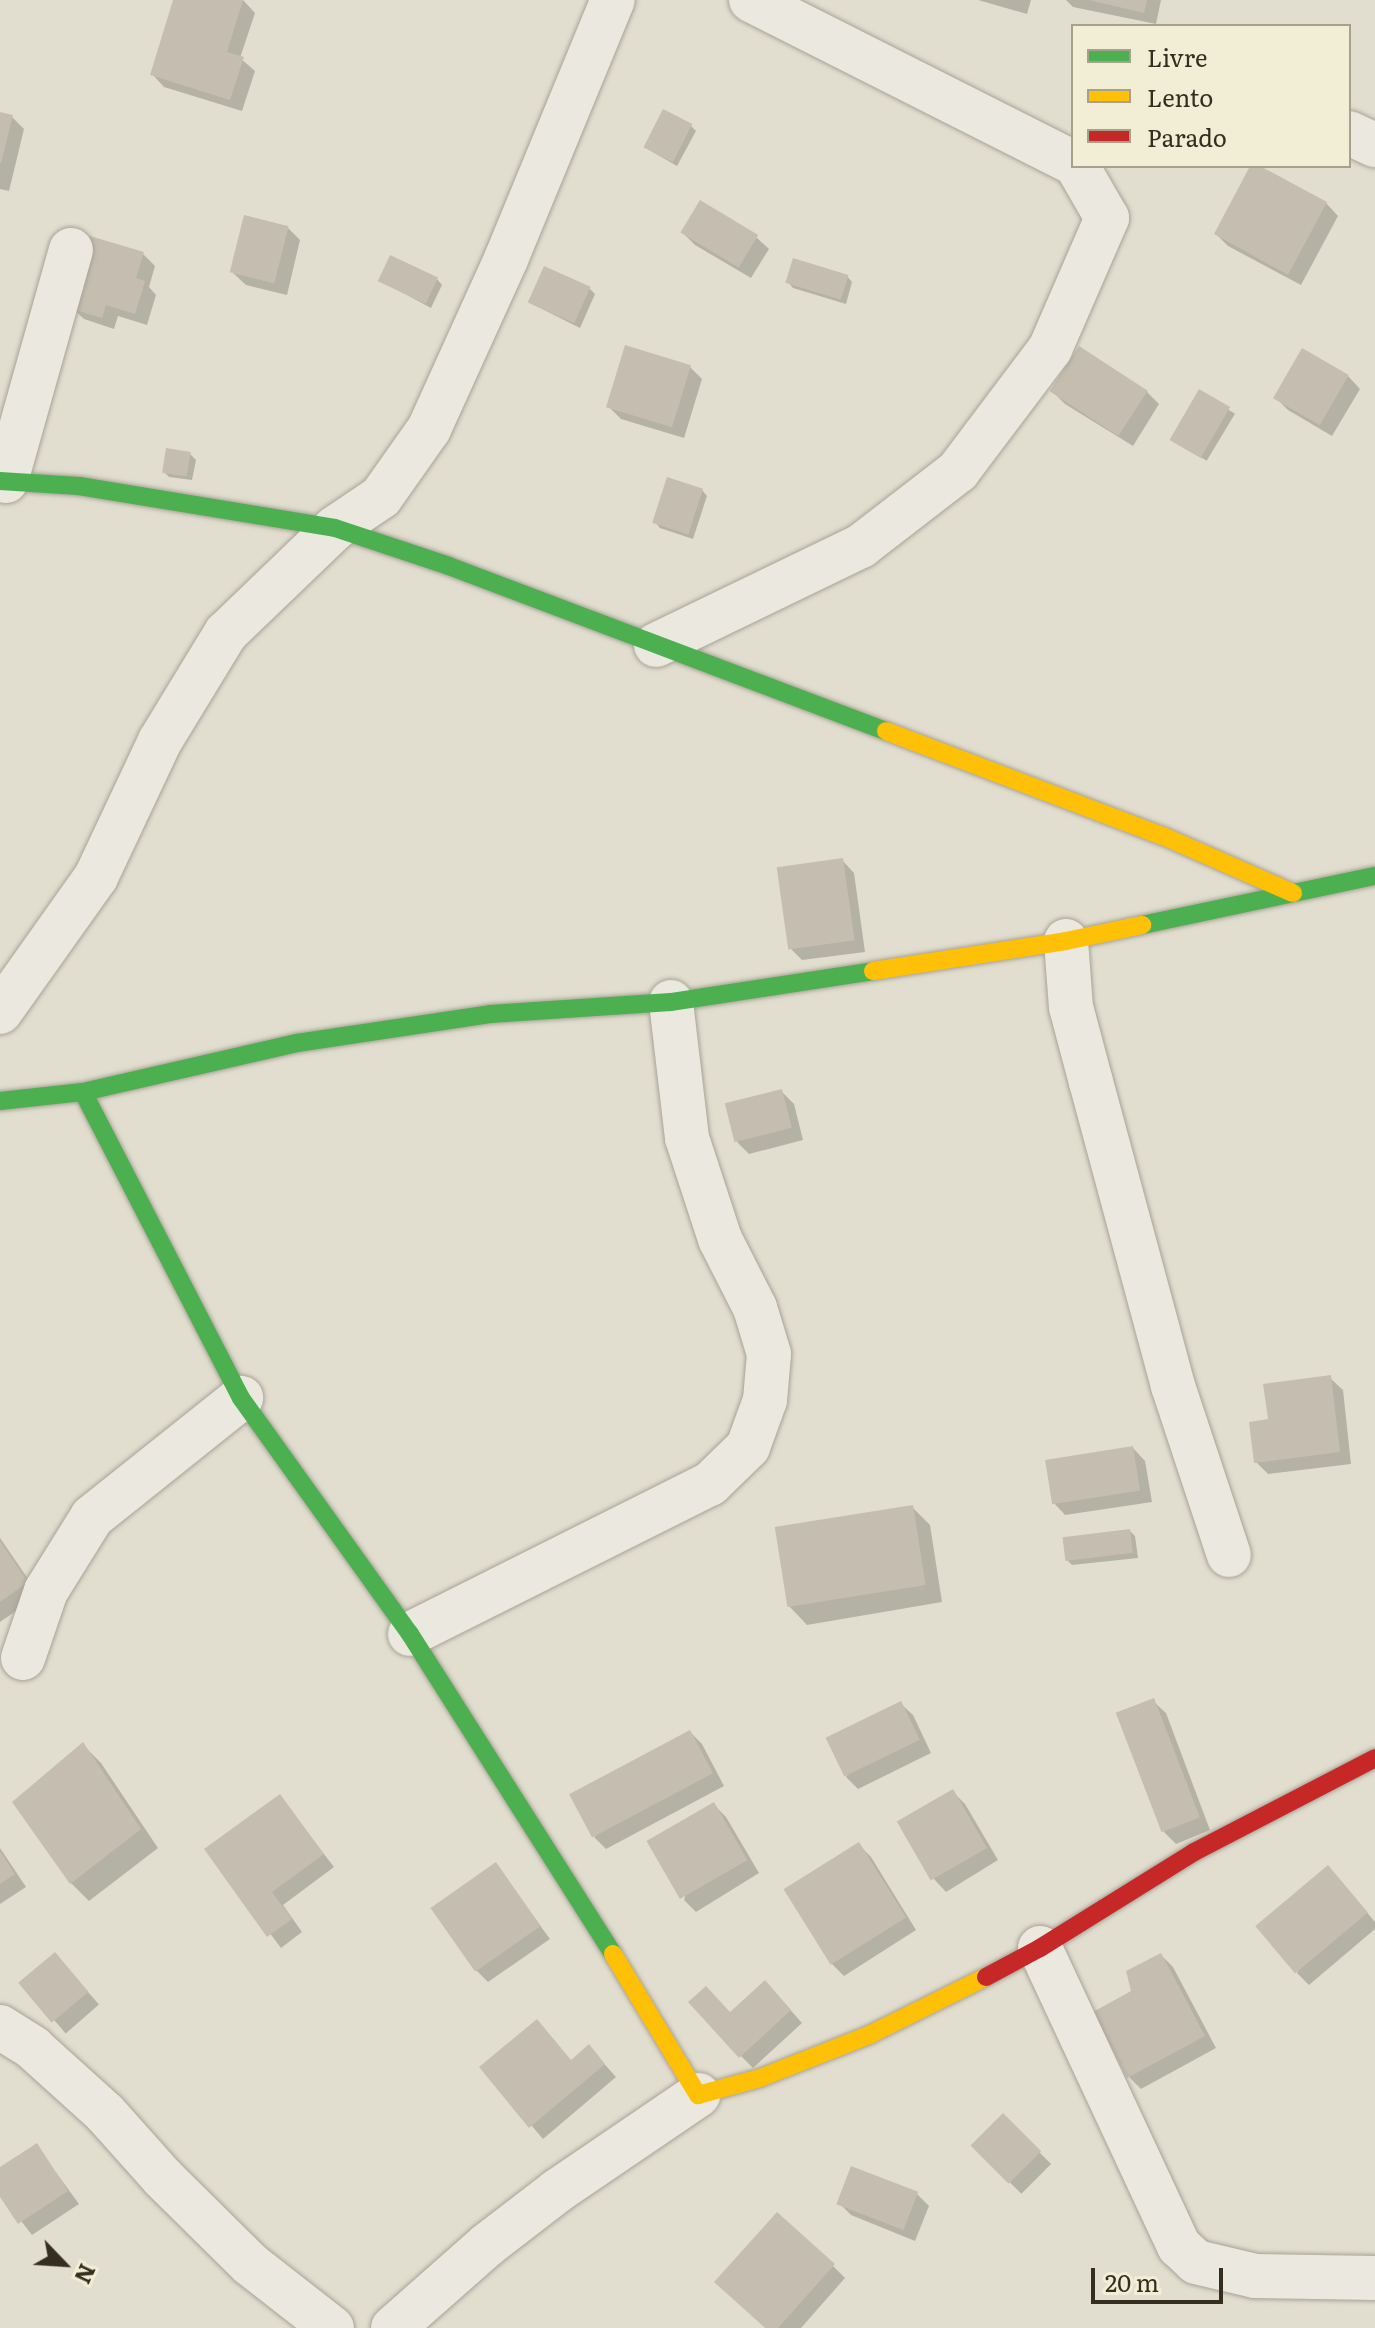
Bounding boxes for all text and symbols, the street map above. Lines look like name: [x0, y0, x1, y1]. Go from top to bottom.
legend: [1071, 24, 1351, 168]
text: Livre: [1147, 39, 1207, 74]
text: Lento: [1147, 79, 1213, 114]
text: Parado: [1147, 119, 1227, 154]
north arrow: [24, 2224, 104, 2304]
scale bar: [1095, 2252, 1227, 2302]
text: N: [67, 2259, 105, 2290]
text: 20 m: [1105, 2264, 1159, 2299]

